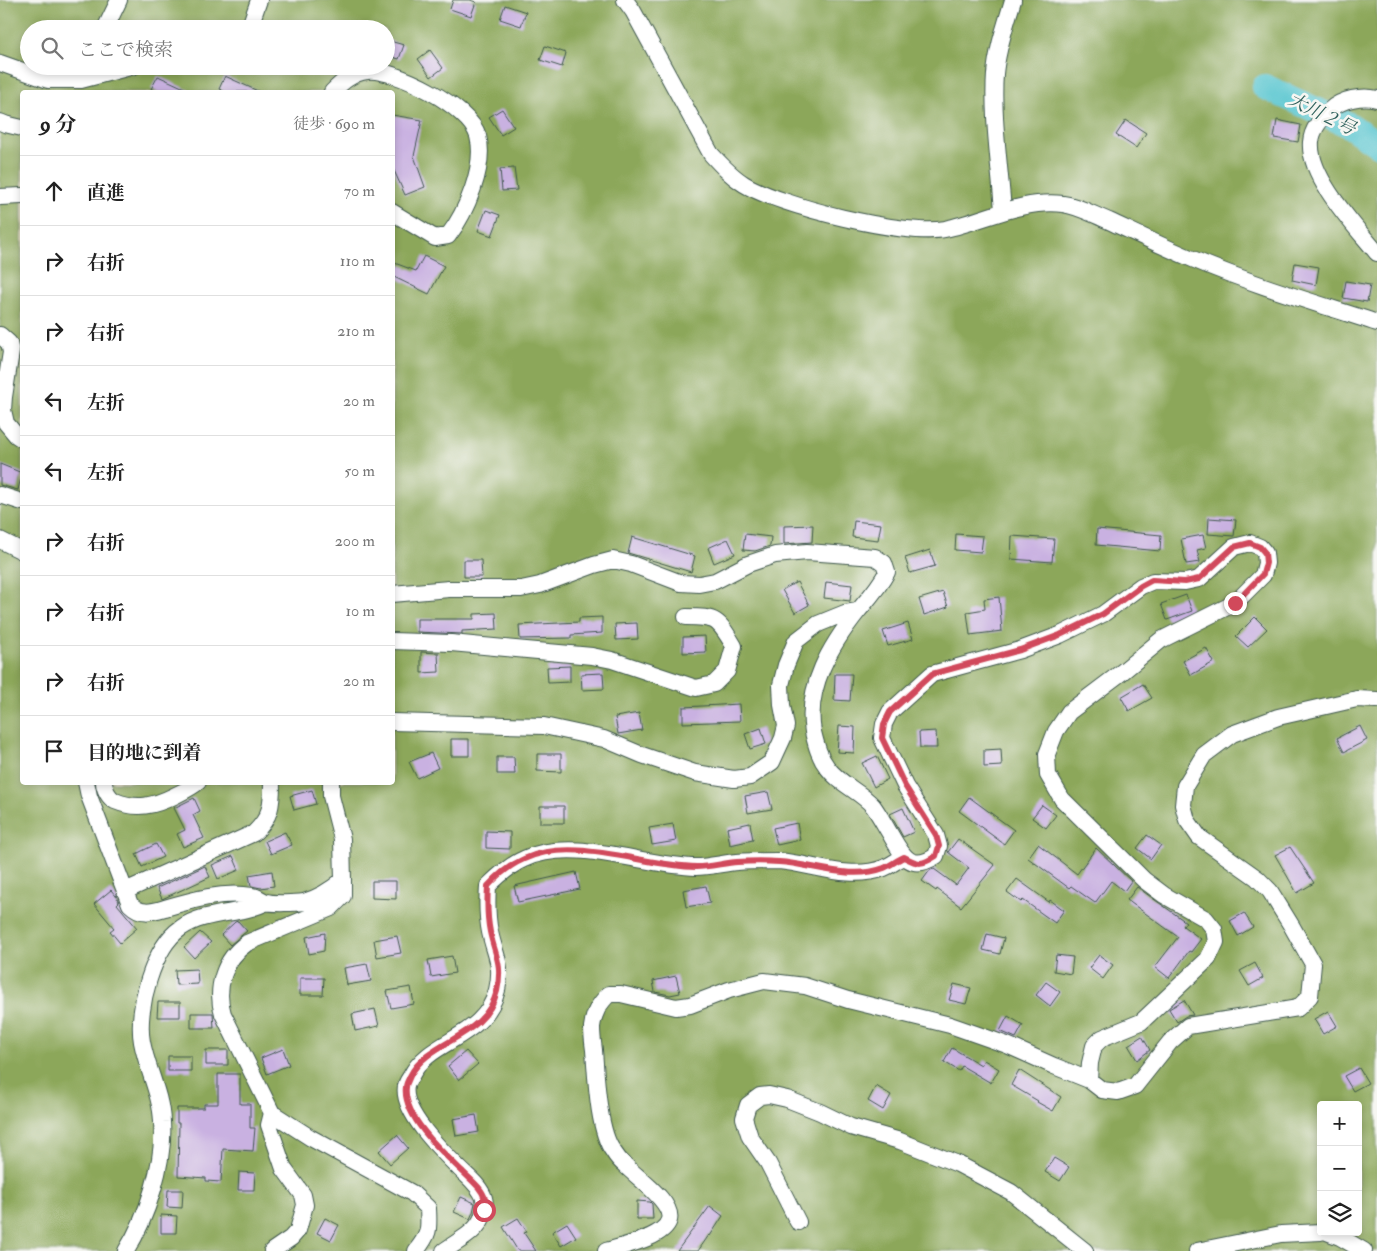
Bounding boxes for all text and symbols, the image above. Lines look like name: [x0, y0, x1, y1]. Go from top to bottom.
search box: [20, 20, 395, 75]
icon: search: [38, 34, 66, 62]
text: ここで検索: [78, 38, 173, 62]
water label: 大川２号: [1284, 88, 1361, 141]
text: 9 分: [40, 111, 76, 138]
text: 徒歩 · 690 m: [293, 114, 375, 134]
icon: ahead: [40, 177, 68, 205]
text: 直進: [87, 181, 125, 205]
text: 70 m: [344, 181, 375, 201]
icon: right: [40, 247, 68, 275]
text: 右折: [87, 251, 125, 275]
text: 110 m: [340, 251, 375, 271]
icon: right: [40, 317, 68, 345]
text: 右折: [87, 321, 125, 345]
text: 210 m: [337, 321, 375, 341]
icon: left: [40, 387, 68, 415]
text: 左折: [87, 391, 125, 415]
text: 20 m: [343, 391, 375, 411]
icon: left: [40, 457, 68, 485]
text: 左折: [87, 461, 125, 485]
text: 50 m: [344, 461, 375, 481]
icon: right: [40, 527, 68, 555]
text: 右折: [87, 531, 125, 555]
text: 200 m: [335, 531, 375, 551]
route end: [1224, 592, 1247, 615]
icon: right: [40, 597, 68, 625]
text: 右折: [87, 601, 125, 625]
text: 10 m: [345, 601, 375, 621]
icon: right: [40, 667, 68, 695]
text: 右折: [87, 671, 125, 695]
text: 20 m: [343, 671, 375, 691]
icon: arrive: [40, 737, 68, 765]
text: 目的地に到着: [87, 741, 201, 765]
map controls: [1317, 1101, 1362, 1236]
button: +: [1317, 1101, 1362, 1146]
button: −: [1317, 1146, 1362, 1191]
button: layers: [1317, 1191, 1362, 1236]
route start: [473, 1199, 496, 1222]

